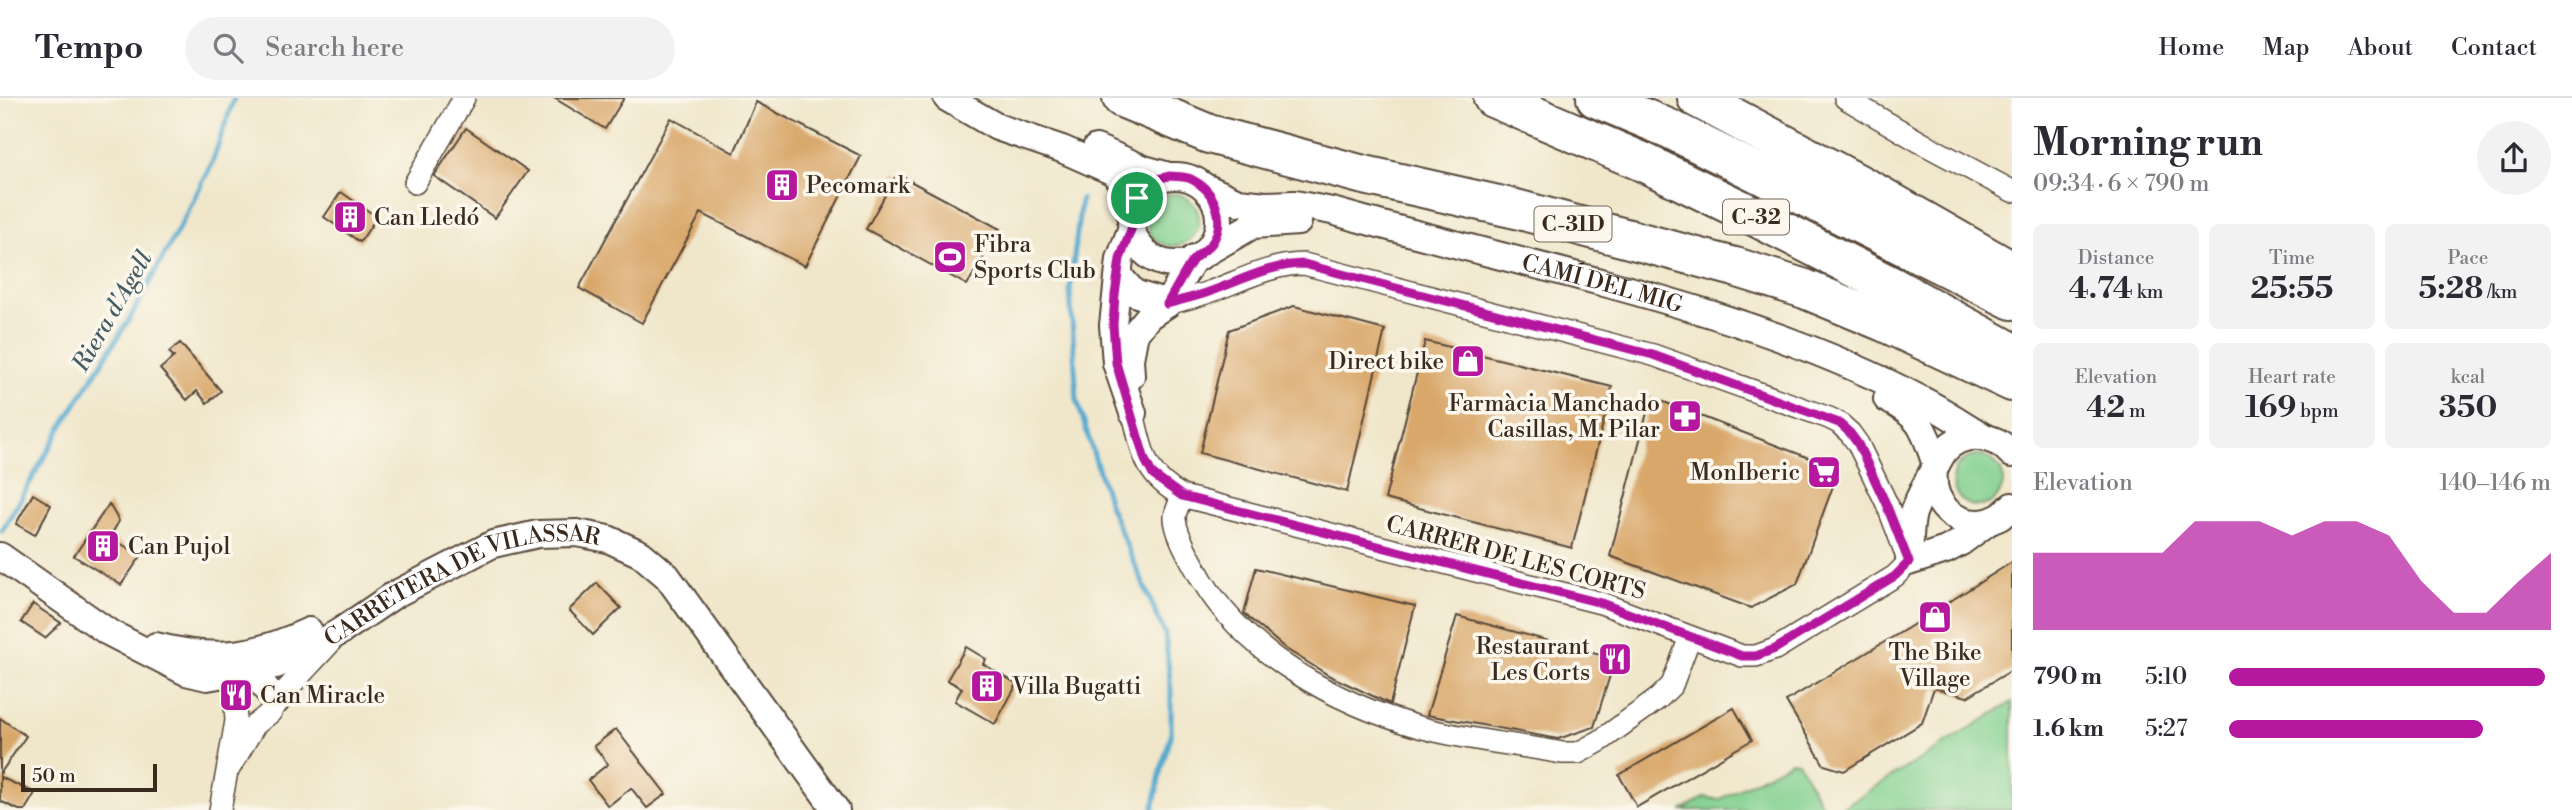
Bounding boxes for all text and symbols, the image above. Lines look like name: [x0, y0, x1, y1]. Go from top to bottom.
search box: [185, 17, 675, 80]
text: Tempo: [35, 28, 143, 69]
icon: search: [209, 29, 247, 67]
text: Search here: [265, 32, 404, 64]
text: Home: [2159, 33, 2224, 63]
text: Map: [2262, 33, 2310, 63]
text: About: [2348, 33, 2413, 63]
text: Contact: [2451, 33, 2537, 63]
text: Morning run: [2033, 120, 2263, 167]
button: share: [2477, 121, 2551, 195]
building icon: Pecomark: [763, 166, 801, 204]
pin: [1107, 168, 1167, 228]
text: 09:34 · 6 × 790 m: [2033, 170, 2209, 198]
place label: Pecomark: [806, 172, 911, 200]
icon: arrive: [1118, 179, 1156, 217]
building icon: Can Lledó: [331, 198, 369, 236]
road number: C-32: [1723, 200, 1789, 234]
place label: Can Lledó: [374, 204, 480, 232]
road number: C-31D: [1534, 206, 1612, 242]
place label: Fibra Sports Club: [974, 231, 1096, 285]
sports icon: Fibra Sports Club: [931, 238, 969, 276]
water label: Riera d'Agell: [66, 246, 160, 378]
text: Distance: [2078, 246, 2154, 270]
text: Time: [2269, 246, 2315, 270]
text: Pace: [2448, 246, 2488, 270]
street label: CAMÍ DEL MIG: [1519, 249, 1686, 320]
text: 4.74: [2069, 270, 2133, 308]
text: 25:55: [2251, 270, 2333, 308]
text: 5:28: [2419, 270, 2483, 308]
text: km: [2133, 280, 2163, 304]
text: /km: [2483, 280, 2517, 304]
shop icon: Direct bike: [1449, 342, 1487, 380]
place label: Direct bike: [1329, 348, 1444, 376]
text: Elevation: [2075, 365, 2157, 389]
text: Heart rate: [2248, 365, 2336, 389]
text: kcal: [2451, 365, 2485, 389]
text: 42: [2086, 389, 2125, 427]
text: 169: [2245, 389, 2296, 427]
text: 350: [2439, 389, 2497, 427]
place label: Farmàcia Manchado Casillas, M. Pilar: [1448, 390, 1660, 444]
pharmacy icon: Farmàcia Manchado Casillas, M. Pilar: [1666, 397, 1704, 435]
text: m: [2125, 399, 2146, 423]
text: bpm: [2296, 399, 2339, 423]
supermarket icon: MonIberic: [1805, 453, 1843, 491]
place label: MonIberic: [1690, 459, 1800, 487]
text: Elevation: [2033, 469, 2133, 497]
text: 140–146 m: [2439, 469, 2551, 497]
street label: CARRER DE LES CORTS: [1383, 510, 1648, 606]
street label: CARRETERA DE VILASSAR: [319, 520, 603, 653]
building icon: Can Pujol: [84, 527, 122, 565]
place label: Can Pujol: [128, 533, 230, 561]
shop icon: The Bike Village: [1916, 598, 1954, 636]
place label: Restaurant Les Corts: [1476, 633, 1590, 687]
place label: The Bike Village: [1888, 639, 1982, 693]
restaurant icon: Restaurant Les Corts: [1596, 640, 1634, 678]
text: 790 m: [2033, 663, 2102, 691]
text: 5:10: [2145, 663, 2187, 691]
building icon: Villa Bugatti: [968, 667, 1006, 705]
place label: Villa Bugatti: [1011, 673, 1141, 701]
restaurant icon: Can Miracle: [217, 676, 255, 714]
place label: Can Miracle: [260, 682, 385, 710]
text: 1.6 km: [2033, 715, 2104, 743]
text: 5:27: [2145, 715, 2187, 743]
scale bar: [21, 761, 158, 793]
text: 50 m: [32, 764, 76, 788]

